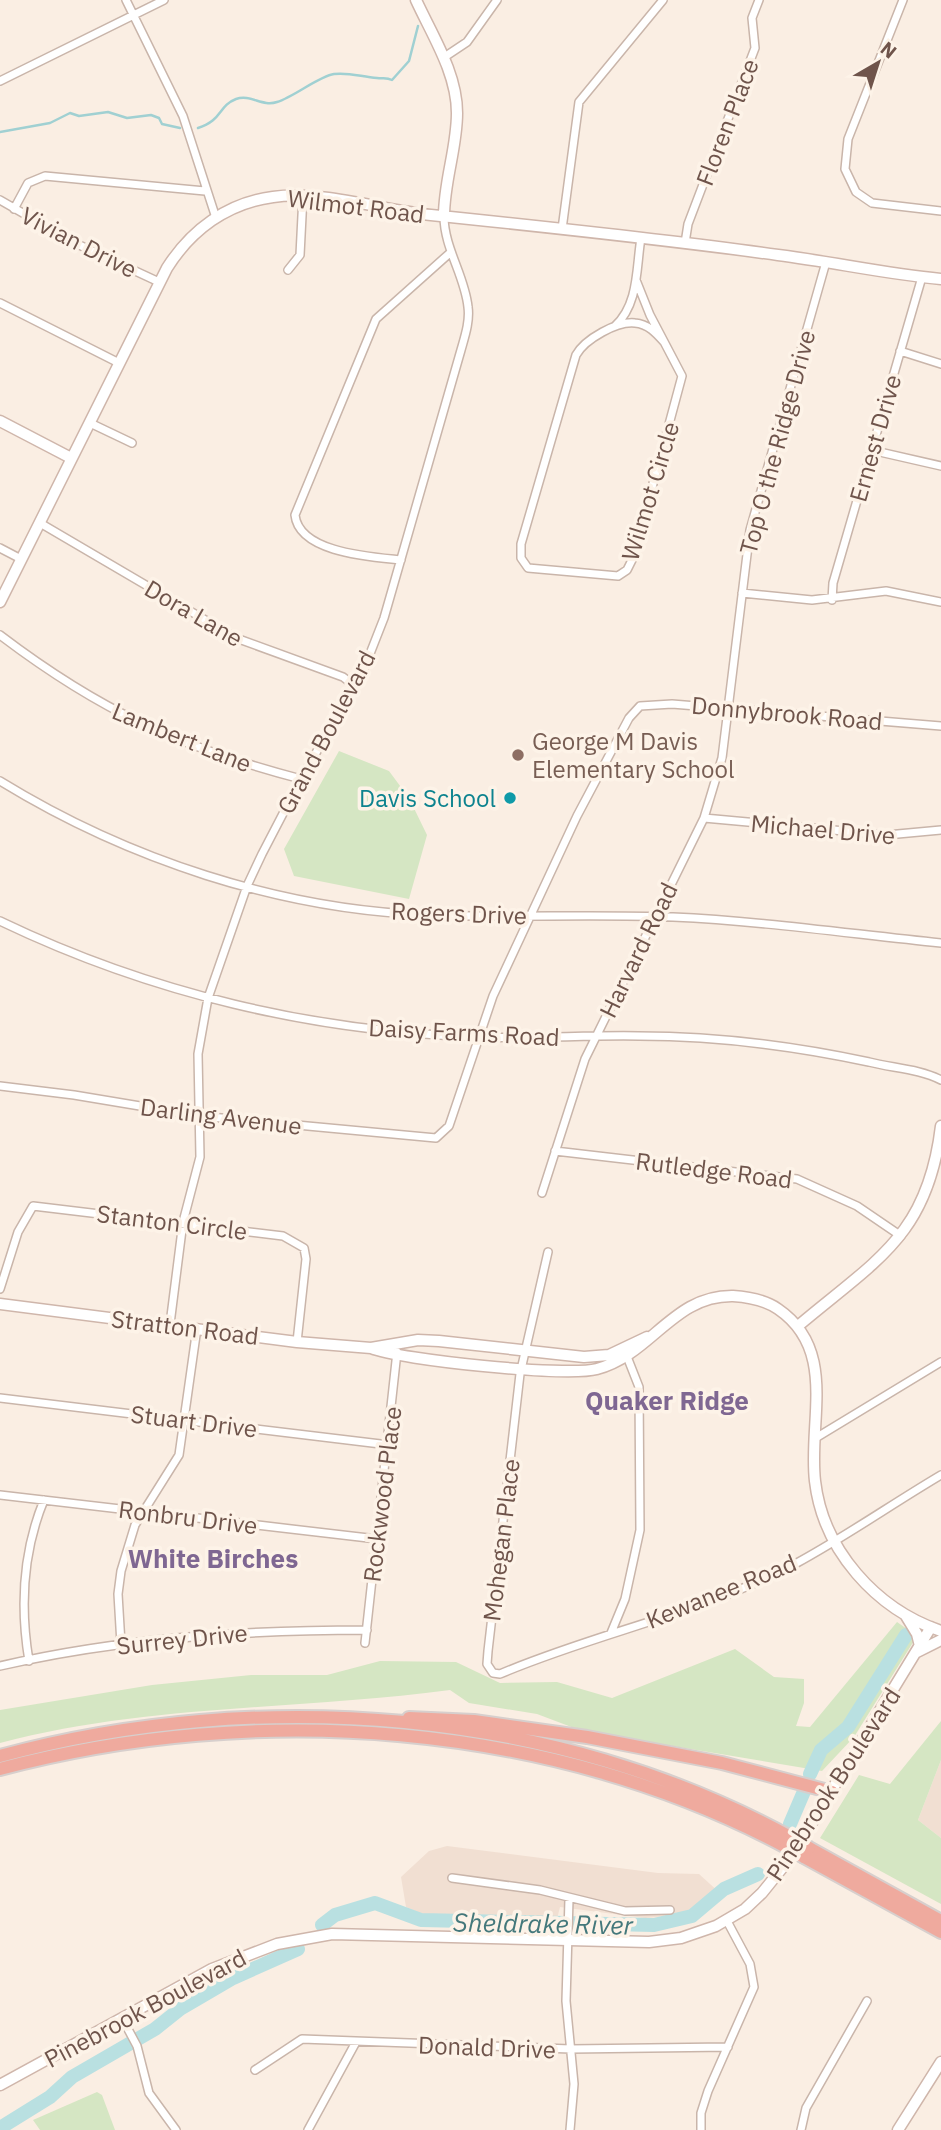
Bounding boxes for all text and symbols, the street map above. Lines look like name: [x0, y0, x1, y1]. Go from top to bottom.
north arrow: [843, 28, 913, 98]
text: N: [876, 36, 902, 63]
street label: Floren Place: [688, 54, 766, 190]
street label: Wilmot Road: [286, 182, 426, 230]
street label: Vivian Drive: [15, 199, 143, 285]
street label: Top O the Ridge Drive: [732, 326, 822, 558]
street label: Ernest Drive: [842, 371, 908, 505]
street label: Wilmot Circle: [614, 418, 686, 564]
street label: Dora Lane: [139, 572, 249, 654]
street label: Grand Boulevard: [269, 645, 383, 819]
street label: Donnybrook Road: [690, 689, 884, 737]
street label: Lambert Lane: [108, 695, 256, 779]
place label: George M Davis Elementary School: [532, 725, 734, 785]
marker: George M Davis Elementary School: [510, 747, 526, 763]
place label: Davis School: [359, 782, 496, 814]
marker: Davis School: [502, 790, 518, 806]
street label: Michael Drive: [749, 807, 897, 851]
street label: Harvard Road: [591, 877, 685, 1023]
street label: Rogers Drive: [390, 895, 528, 931]
street label: Daisy Farms Road: [368, 1011, 560, 1053]
street label: Darling Avenue: [138, 1090, 304, 1142]
street label: Rutledge Road: [634, 1145, 794, 1195]
street label: Stanton Circle: [95, 1197, 249, 1247]
street label: Stratton Road: [109, 1302, 261, 1352]
district label: Quaker Ridge: [585, 1383, 749, 1417]
street label: Stuart Drive: [129, 1397, 259, 1445]
street label: Rockwood Place: [355, 1404, 409, 1584]
street label: Mohegan Place: [475, 1457, 527, 1623]
street label: Ronbru Drive: [117, 1493, 259, 1541]
district label: White Birches: [128, 1541, 298, 1575]
street label: Kewanee Road: [641, 1546, 801, 1636]
street label: Surrey Drive: [115, 1616, 249, 1662]
street label: Pinebrook Boulevard: [758, 1681, 908, 1887]
water label: Sheldrake River: [453, 1904, 635, 1942]
street label: Pinebrook Boulevard: [38, 1941, 252, 2075]
street label: Donald Drive: [418, 2029, 556, 2065]

